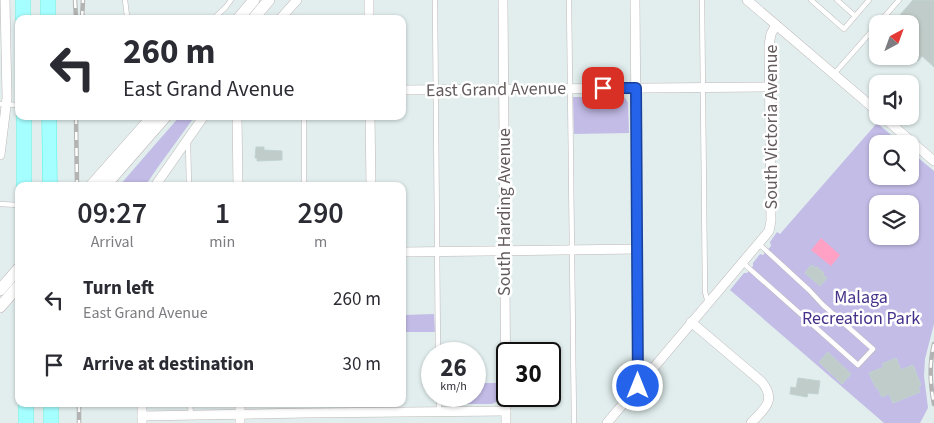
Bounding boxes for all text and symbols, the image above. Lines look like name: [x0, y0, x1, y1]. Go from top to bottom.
north arrow: [869, 15, 919, 65]
map controls: [869, 15, 919, 245]
text: 260 m: [123, 27, 215, 77]
icon: left: [40, 35, 105, 100]
street label: South Victoria Avenue: [759, 45, 784, 209]
pin: [582, 67, 624, 109]
text: East Grand Avenue: [123, 73, 295, 105]
icon: arrive: [589, 74, 617, 102]
button: sound: [869, 75, 919, 125]
street label: East Grand Avenue: [426, 76, 566, 103]
street label: South Harding Avenue: [492, 128, 517, 296]
button: search: [869, 135, 919, 185]
text: 09:27: [77, 192, 147, 235]
text: 1: [215, 192, 230, 235]
text: 290: [298, 192, 344, 235]
button: layers: [869, 195, 919, 245]
text: Arrival: [91, 231, 134, 253]
text: min: [209, 231, 235, 253]
text: m: [314, 231, 327, 253]
text: Turn left: [83, 275, 154, 302]
park label: Malaga Recreation Park: [802, 285, 920, 331]
icon: left: [40, 286, 68, 314]
text: 260 m: [333, 286, 381, 313]
text: East Grand Avenue: [83, 302, 208, 324]
speed limit sign: 30: [496, 342, 561, 407]
text: 26: [440, 350, 467, 386]
icon: arrive: [40, 351, 68, 379]
text: Arrive at destination: [83, 351, 254, 378]
text: 30 m: [343, 351, 381, 378]
position arrow: [611, 359, 663, 411]
text: km/h: [440, 378, 467, 395]

